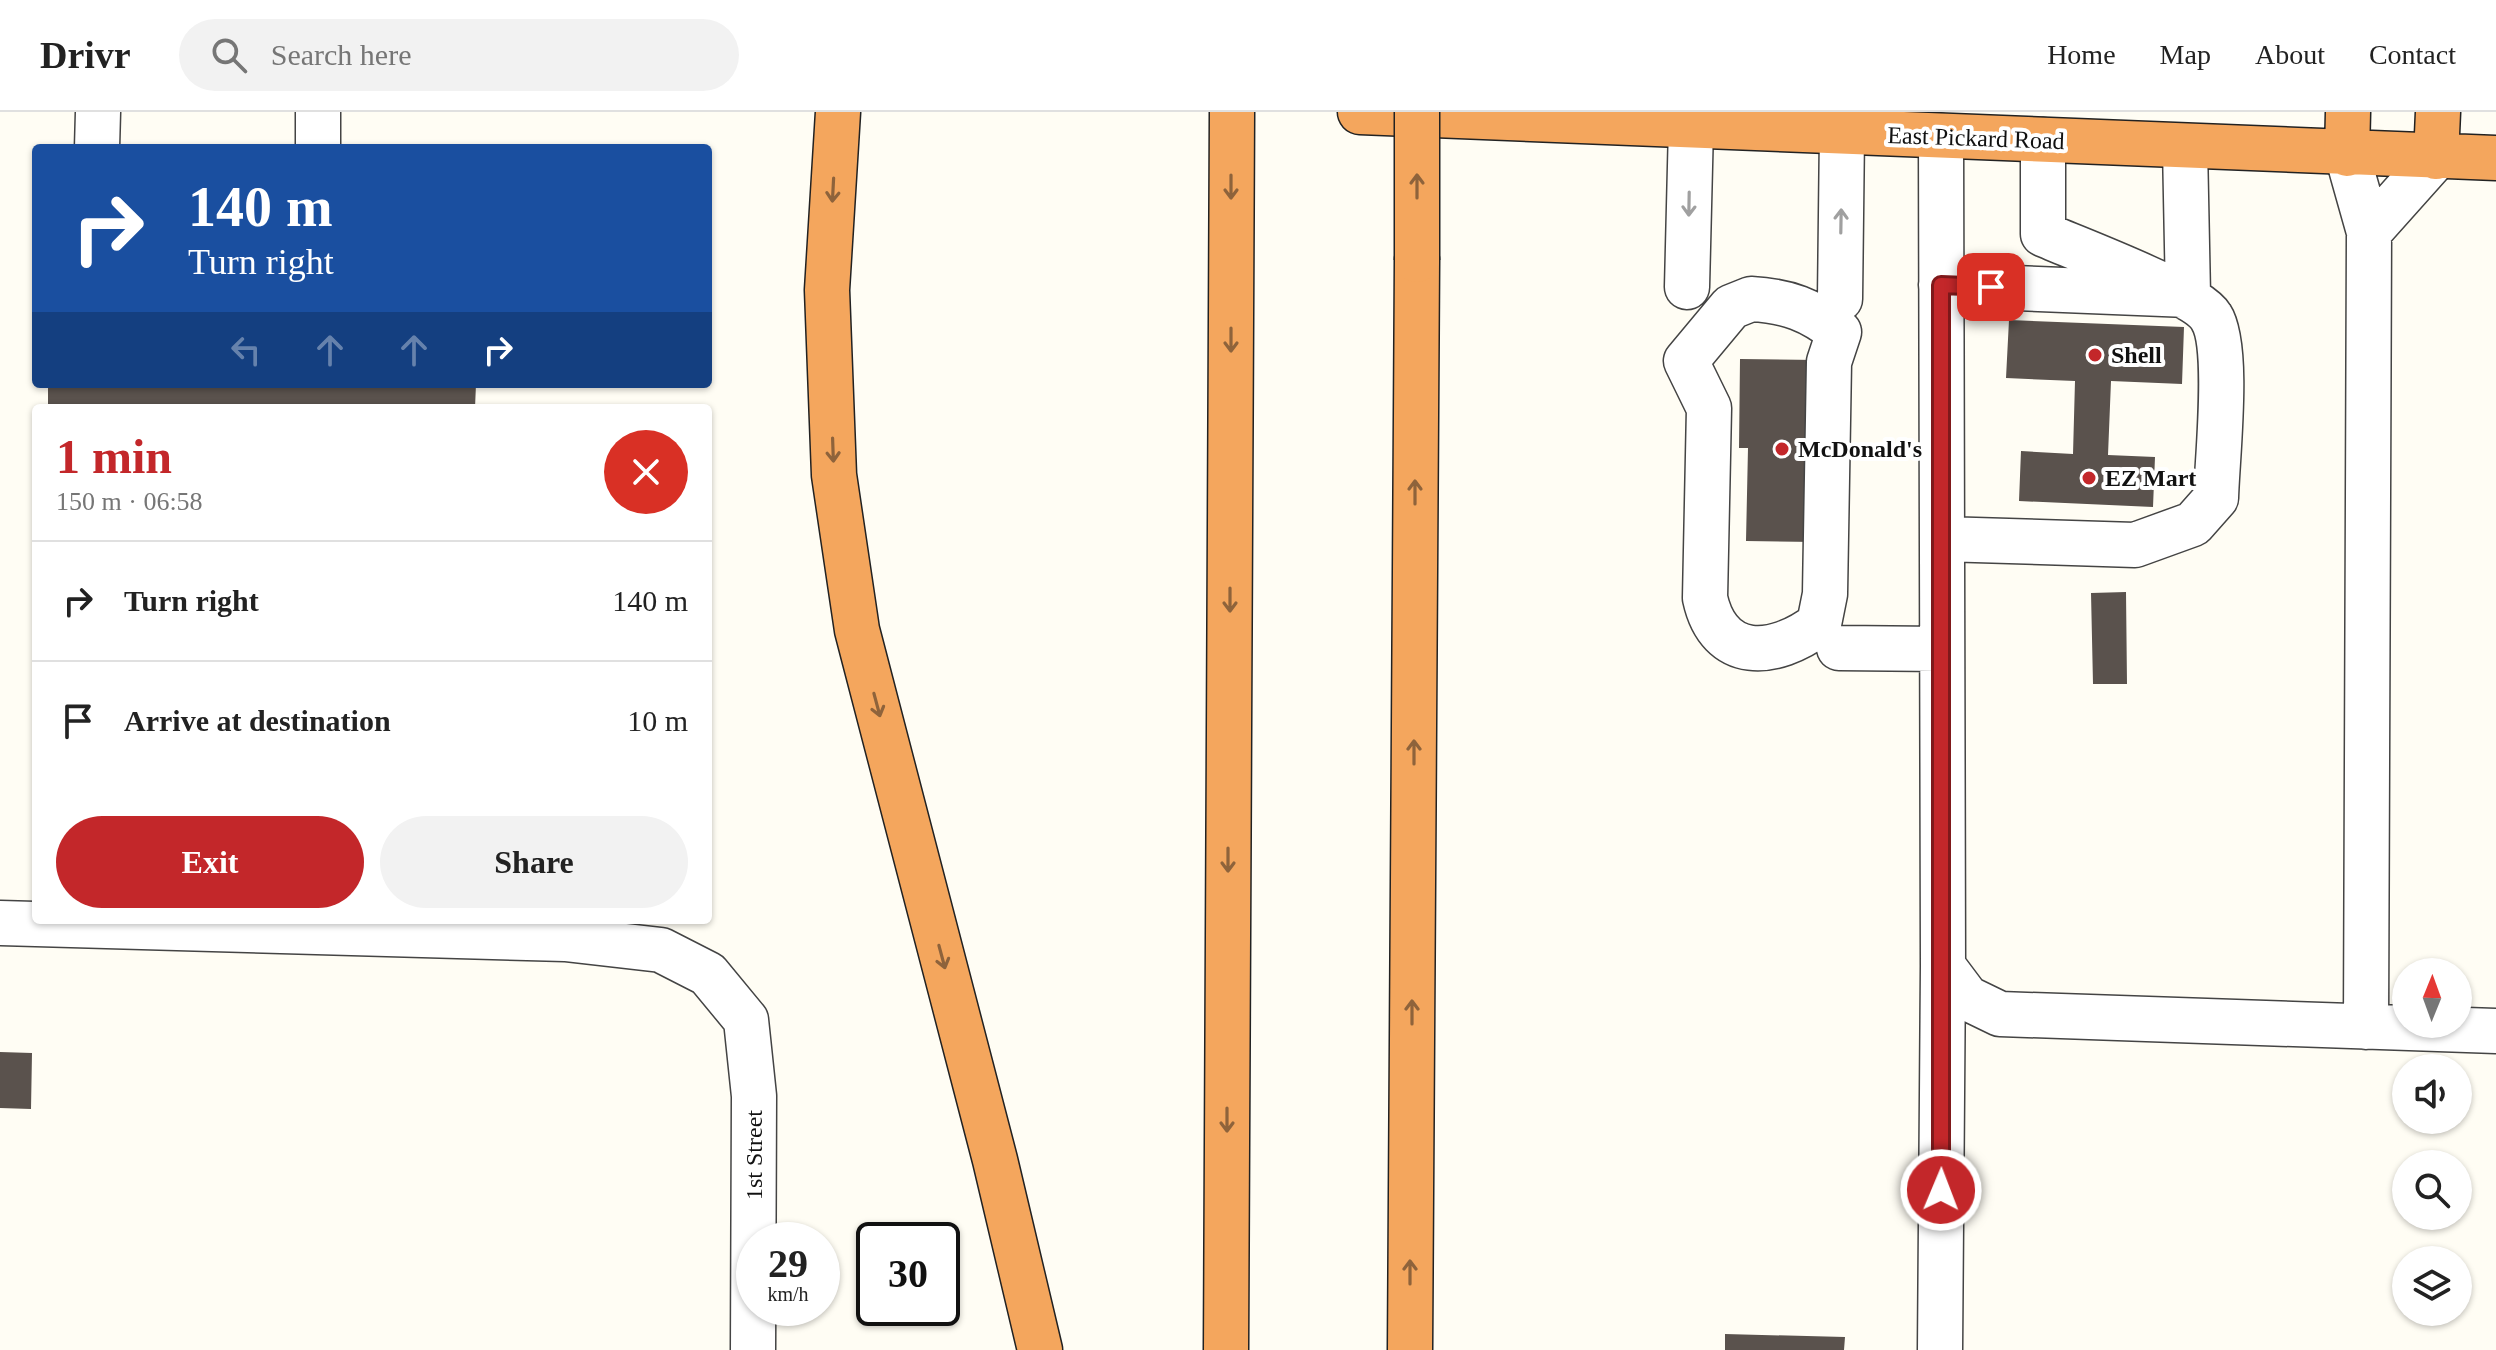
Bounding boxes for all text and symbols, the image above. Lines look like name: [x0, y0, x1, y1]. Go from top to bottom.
search box: [179, 19, 739, 91]
icon: search: [207, 33, 251, 77]
text: Drivr: [40, 34, 131, 76]
text: Search here: [271, 38, 411, 71]
text: Home: [2047, 39, 2116, 70]
text: Map: [2160, 39, 2211, 70]
text: About: [2255, 39, 2325, 70]
text: Contact: [2369, 39, 2456, 70]
street label: East Pickard Road: [1887, 122, 2065, 154]
one-way arrow: [1223, 173, 1239, 200]
one-way arrow: [1409, 173, 1425, 200]
icon: right: [56, 176, 160, 280]
text: 140 m: [188, 176, 333, 238]
one-way arrow: [826, 176, 841, 203]
one-way arrow: [1682, 190, 1697, 217]
one-way arrow: [1833, 208, 1849, 235]
text: Turn right: [188, 242, 334, 282]
pin: [1957, 253, 2025, 321]
icon: arrive: [1969, 265, 2013, 309]
one-way arrow: [1223, 326, 1239, 353]
icon: left: [224, 328, 268, 372]
icon: ahead: [308, 328, 352, 372]
icon: ahead: [392, 328, 436, 372]
icon: right: [476, 328, 520, 372]
place label: Shell: [2111, 342, 2162, 368]
marker: Shell: [2086, 346, 2104, 364]
text: 1 min: [56, 430, 172, 483]
button: close: [604, 430, 688, 514]
one-way arrow: [825, 436, 840, 463]
place label: McDonald's: [1798, 436, 1922, 462]
marker: McDonald's: [1773, 440, 1791, 458]
place label: EZ Mart: [2105, 465, 2196, 491]
marker: EZ Mart: [2080, 469, 2098, 487]
one-way arrow: [1407, 479, 1423, 506]
text: 150 m · 06:58: [56, 487, 203, 516]
icon: right: [56, 579, 100, 623]
text: Turn right: [124, 584, 259, 617]
text: 140 m: [612, 584, 688, 617]
one-way arrow: [1222, 586, 1237, 613]
one-way arrow: [870, 692, 885, 718]
icon: arrive: [56, 699, 100, 743]
text: Arrive at destination: [124, 704, 391, 737]
text: 10 m: [627, 704, 688, 737]
one-way arrow: [1406, 739, 1421, 766]
button: Exit: [56, 816, 364, 908]
button: Share: [380, 816, 688, 908]
one-way arrow: [1220, 846, 1236, 873]
one-way arrow: [936, 943, 951, 969]
north arrow: [2392, 958, 2472, 1038]
map controls: [2392, 958, 2472, 1326]
one-way arrow: [1404, 999, 1420, 1026]
button: sound: [2392, 1054, 2472, 1134]
one-way arrow: [1219, 1106, 1235, 1133]
street label: 1st Street: [741, 1110, 767, 1200]
position arrow: [1899, 1148, 1983, 1232]
button: search: [2392, 1150, 2472, 1230]
speed limit sign: 30: [856, 1222, 960, 1326]
text: 29: [768, 1241, 808, 1286]
button: layers: [2392, 1246, 2472, 1326]
one-way arrow: [1402, 1259, 1418, 1286]
text: km/h: [767, 1283, 809, 1305]

